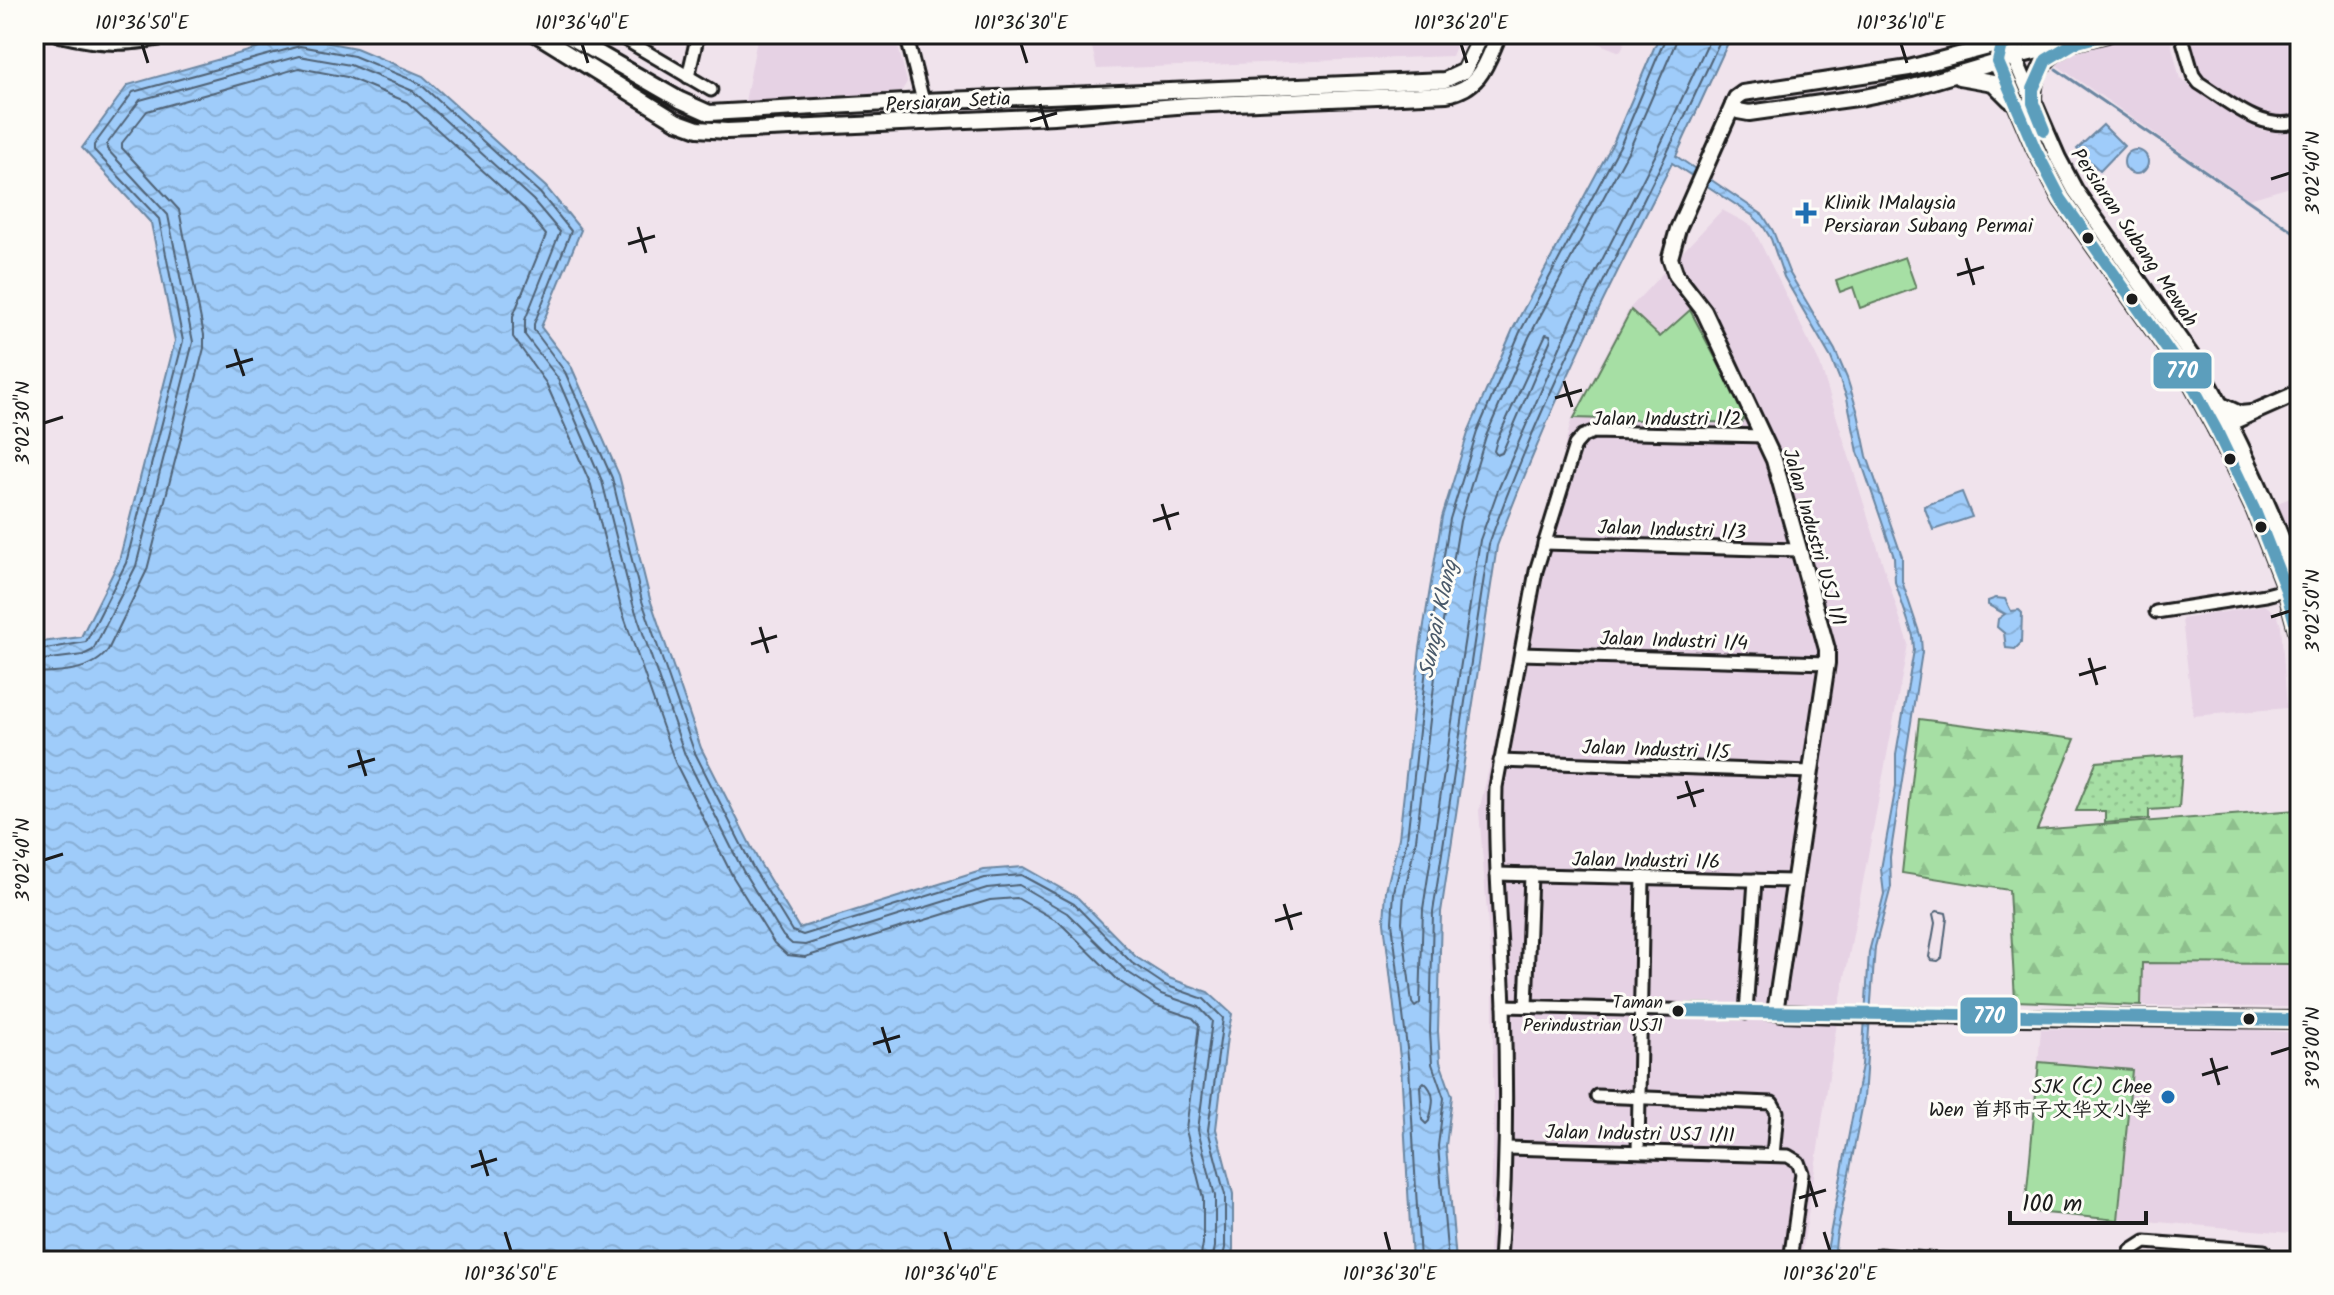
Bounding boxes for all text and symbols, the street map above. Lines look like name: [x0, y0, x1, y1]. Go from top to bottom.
text: 101°36'50"E: [95, 8, 190, 40]
text: 101°36'40"E: [535, 8, 630, 40]
text: 101°36'30"E: [974, 8, 1070, 40]
text: 101°36'20"E: [1414, 8, 1510, 40]
text: 101°36'10"E: [1856, 8, 1947, 40]
street label: Persiaran Setia: [885, 84, 1012, 122]
text: 3°02'40"N: [2298, 131, 2330, 215]
street label: Persiaran Subang Mewah: [2061, 142, 2205, 334]
place label: Klinik 1Malaysia Persiaran Subang Permai: [1824, 188, 2034, 243]
marker: Klinik 1Malaysia Persiaran Subang Permai: [1795, 202, 1817, 224]
unlabelled marker: [2080, 230, 2096, 246]
unlabelled marker: [2124, 291, 2140, 307]
line badge: 770: [2152, 351, 2213, 390]
text: 770: [2166, 355, 2199, 390]
text: 3°02'30"N: [8, 381, 40, 465]
street label: Jalan Industri 1/2: [1593, 404, 1741, 436]
street label: Jalan Industri USJ 1/1: [1772, 445, 1854, 630]
unlabelled marker: [2222, 451, 2238, 467]
street label: Jalan Industri 1/3: [1597, 512, 1747, 550]
unlabelled marker: [2253, 519, 2269, 535]
water label: Sungai Klang: [1410, 556, 1469, 682]
text: 3°02'50"N: [2298, 569, 2330, 653]
street label: Jalan Industri 1/4: [1599, 623, 1749, 661]
street label: Jalan Industri 1/5: [1581, 732, 1732, 770]
text: 3°02'40"N: [8, 818, 40, 902]
street label: Jalan Industri 1/6: [1572, 845, 1720, 879]
place label: Taman Perindustrian USJ1: [1523, 989, 1663, 1041]
line badge: 770: [1959, 996, 2019, 1035]
text: 770: [1973, 1000, 2006, 1035]
marker: Taman Perindustrian USJ1: [1670, 1003, 1686, 1019]
text: 3°03'00"N: [2298, 1007, 2330, 1089]
unlabelled marker: [2241, 1011, 2257, 1027]
place label: SJK (C) Chee Wen 首邦市子文华文小学: [1929, 1072, 2152, 1127]
marker: SJK (C) Chee Wen 首邦市子文华文小学: [2159, 1088, 2177, 1106]
street label: Jalan Industri USJ 1/11: [1545, 1117, 1735, 1153]
scale bar: [2010, 1175, 2146, 1225]
text: 100 m: [2022, 1185, 2082, 1224]
text: 101°36'50"E: [464, 1259, 559, 1291]
text: 101°36'40"E: [904, 1259, 999, 1291]
text: 101°36'30"E: [1343, 1259, 1439, 1291]
text: 101°36'20"E: [1783, 1259, 1879, 1291]

